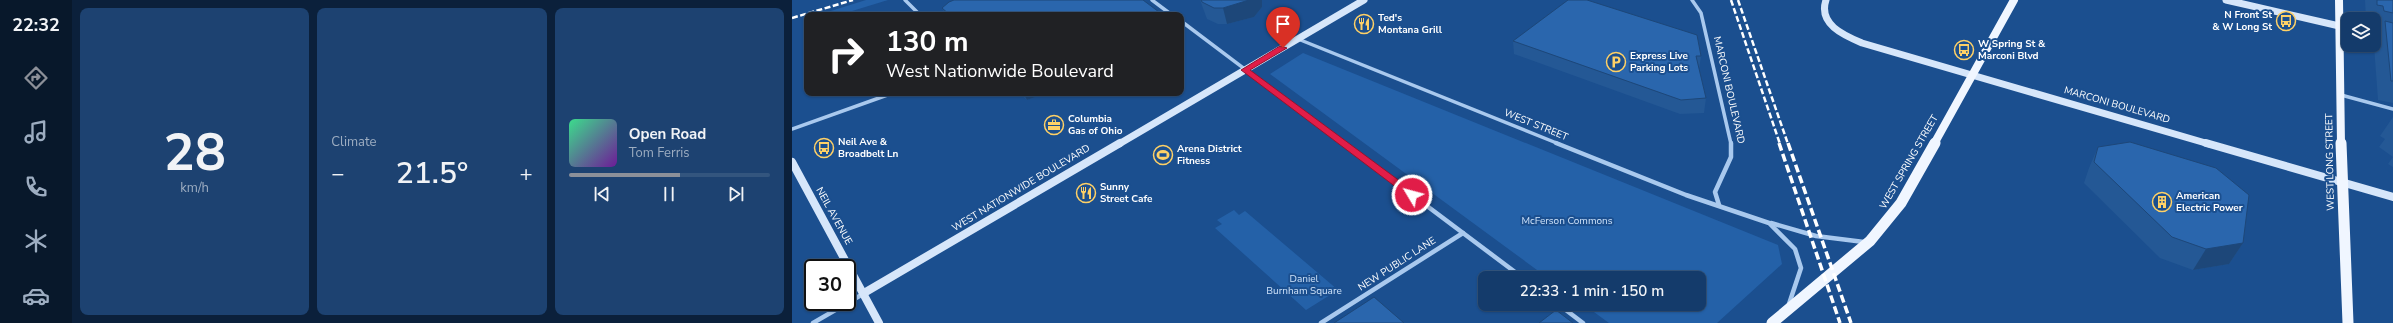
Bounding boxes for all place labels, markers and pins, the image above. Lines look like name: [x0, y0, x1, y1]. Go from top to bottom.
pin: [1266, 7.0, 1300, 48]
place label: N Front St & W Long St: [2212, 8, 2272, 34]
bus stop icon: N Front St & W Long St: [2275, 10, 2297, 32]
place label: Ted's Montana Grill: [1378, 11, 1443, 37]
restaurant icon: Ted's Montana Grill: [1353, 13, 1375, 35]
place label: W Spring St & Marconi Blvd: [1978, 37, 2046, 63]
bus stop icon: W Spring St & Marconi Blvd: [1953, 39, 1975, 61]
place label: Express Live Parking Lots: [1630, 49, 1688, 75]
parking icon: Express Live Parking Lots: [1605, 51, 1627, 73]
place label: Columbia Gas of Ohio: [1068, 112, 1123, 138]
office icon: Columbia Gas of Ohio: [1043, 114, 1065, 136]
place label: Neil Ave & Broadbelt Ln: [838, 135, 899, 161]
bus stop icon: Neil Ave & Broadbelt Ln: [813, 137, 835, 159]
place label: Arena District Fitness: [1177, 142, 1242, 168]
sports icon: Arena District Fitness: [1152, 144, 1174, 166]
place label: Sunny Street Cafe: [1100, 180, 1153, 206]
restaurant icon: Sunny Street Cafe: [1075, 182, 1097, 204]
place label: American Electric Power: [2176, 189, 2243, 215]
building icon: American Electric Power: [2151, 191, 2173, 213]

